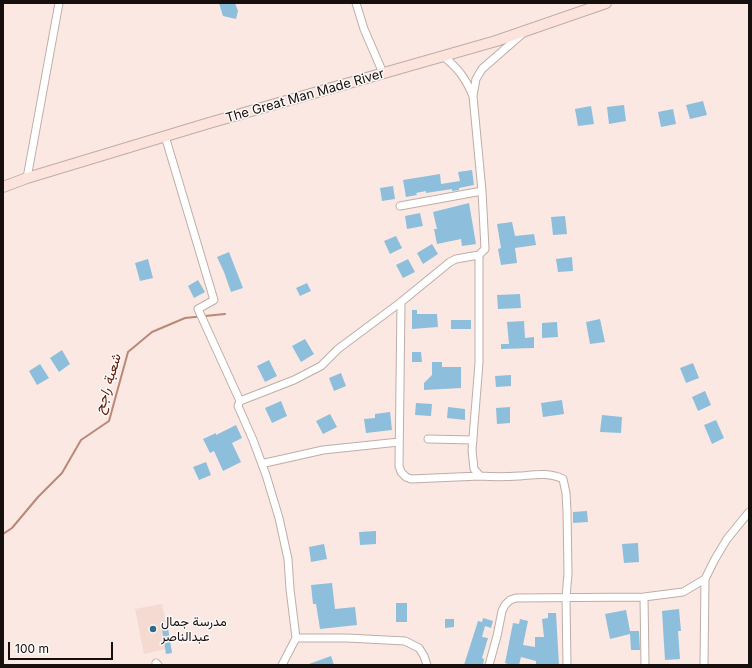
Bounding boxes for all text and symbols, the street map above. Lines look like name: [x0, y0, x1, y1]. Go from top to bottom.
street label: The Great Man Made River: [224, 66, 386, 126]
water label: شعبة راجح: [91, 352, 125, 416]
place label: مدرسة جمال عبدالناصر: [161, 614, 227, 645]
marker: مدرسة جمال عبدالناصر: [148, 624, 158, 634]
scale bar: [10, 634, 115, 660]
text: 100 m: [15, 641, 49, 656]

